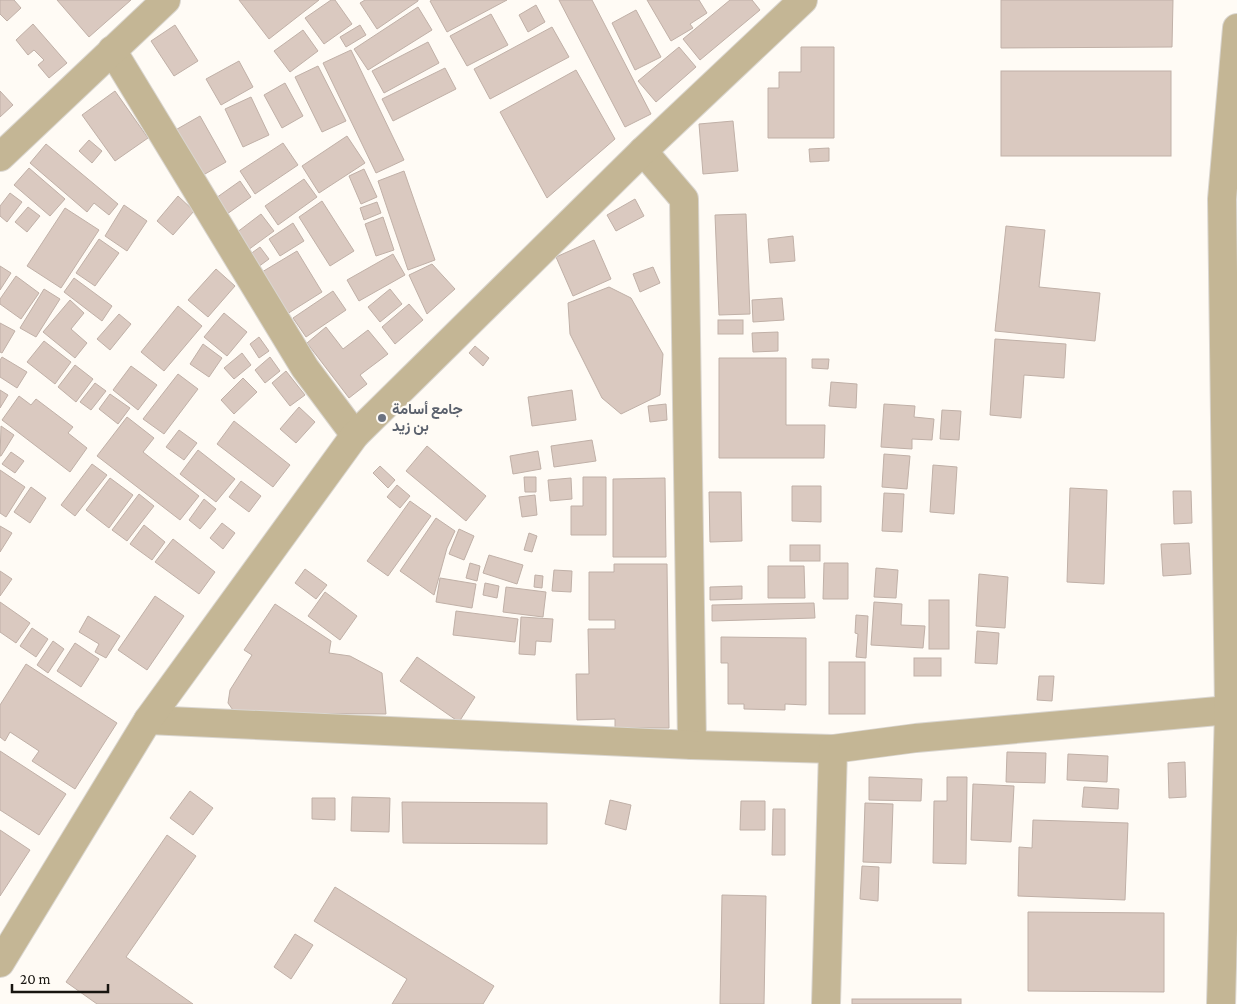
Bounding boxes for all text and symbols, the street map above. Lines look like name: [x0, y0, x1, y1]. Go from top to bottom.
place label: جامع أسامة بن زيد: [392, 401, 463, 435]
marker: جامع أسامة بن زيد: [376, 412, 388, 424]
scale bar: [12, 962, 109, 994]
text: 20 m: [20, 971, 51, 987]

